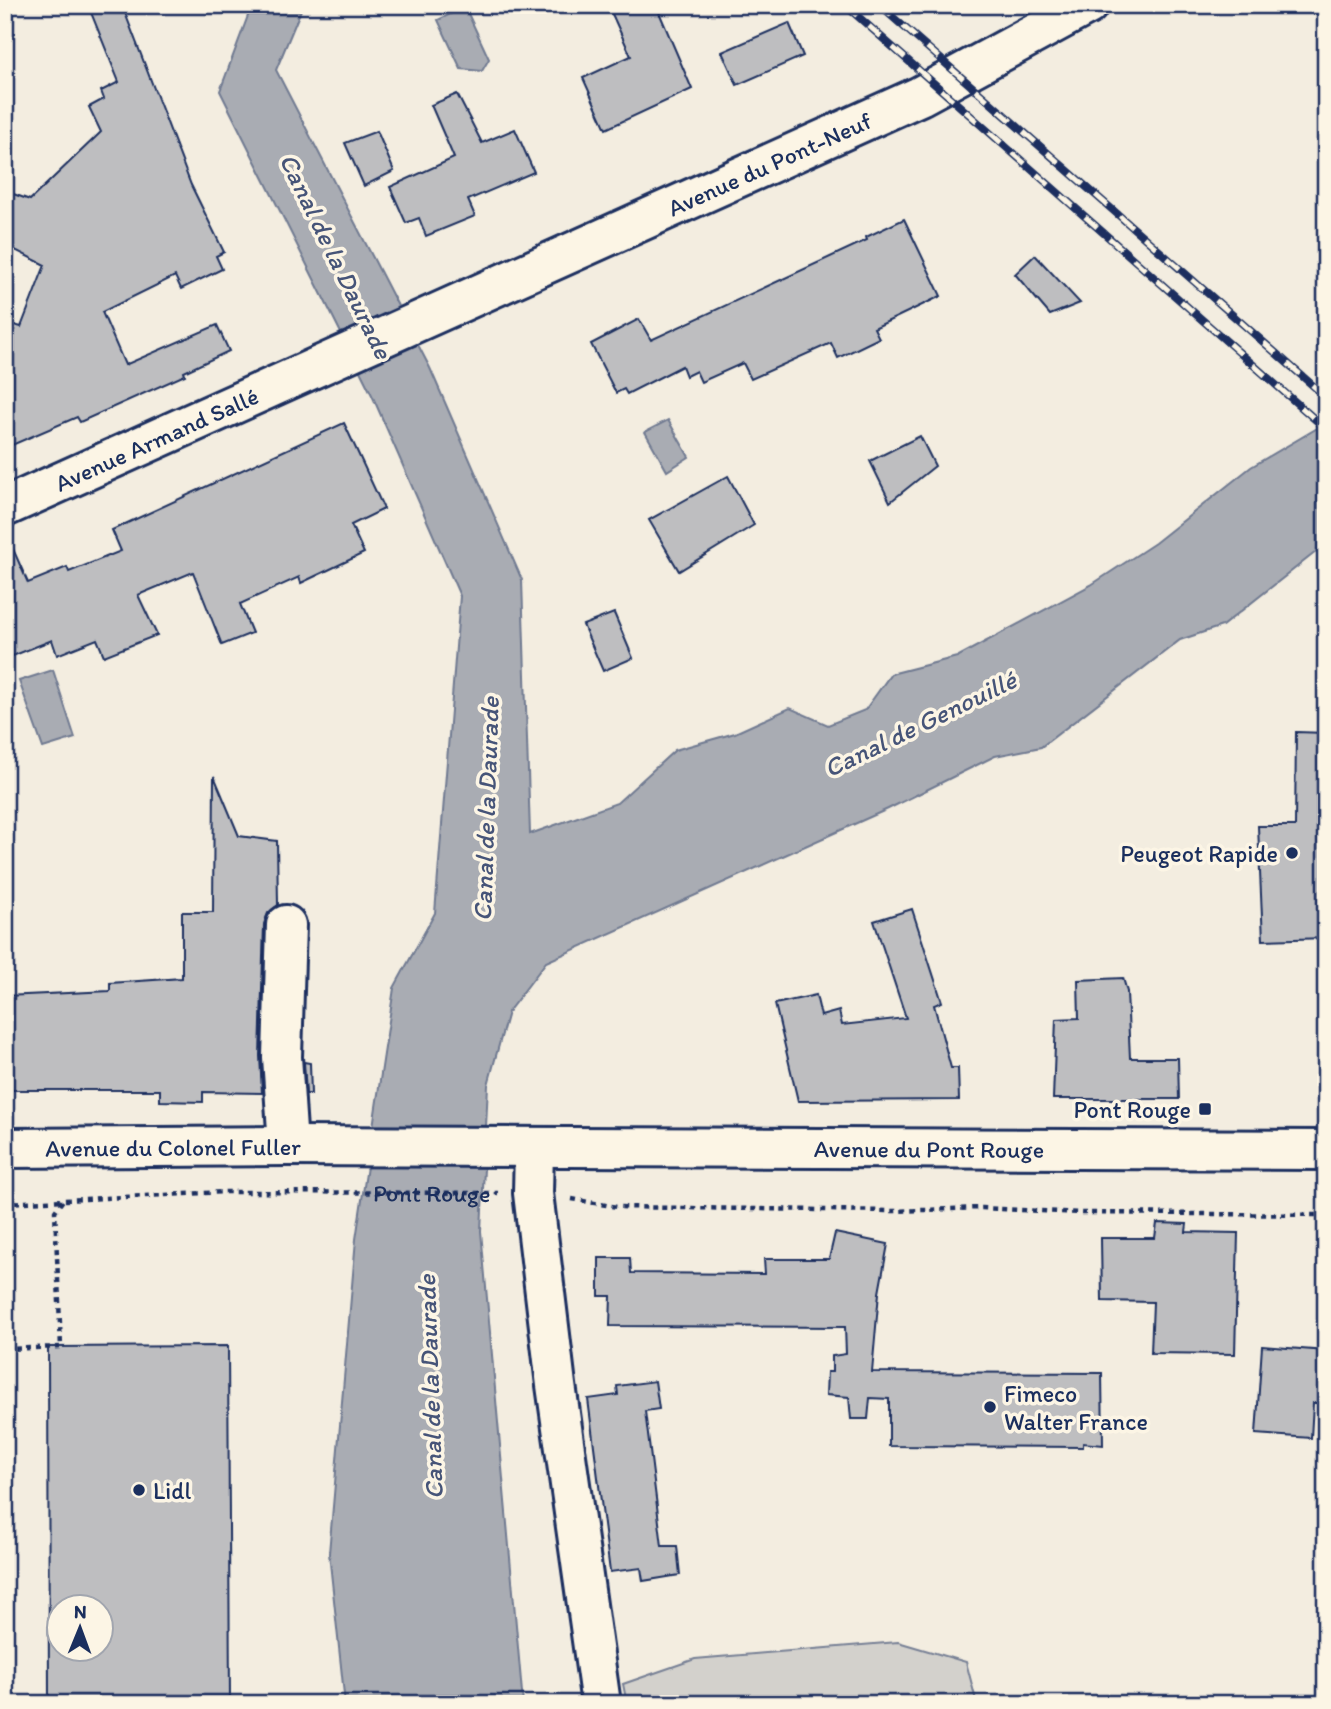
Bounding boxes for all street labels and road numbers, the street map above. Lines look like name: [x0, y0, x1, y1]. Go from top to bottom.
street label: Avenue du Pont-Neuf: [663, 105, 877, 222]
street label: Avenue Armand Sallé: [50, 381, 263, 497]
street label: Avenue du Colonel Fuller: [45, 1131, 301, 1162]
street label: Avenue du Pont Rouge: [814, 1134, 1044, 1163]
street label: Pont Rouge: [373, 1178, 491, 1207]

